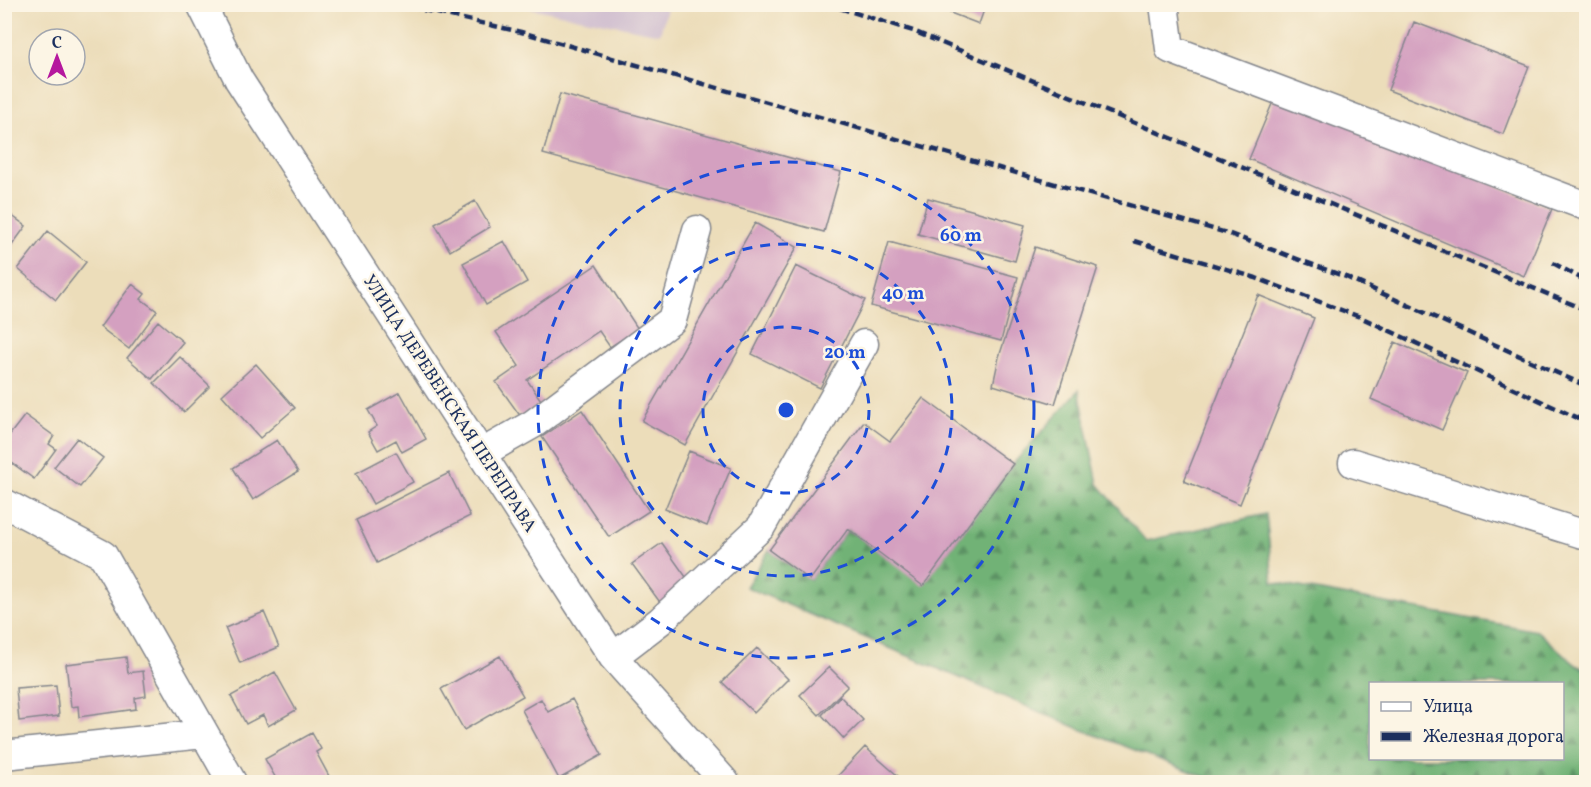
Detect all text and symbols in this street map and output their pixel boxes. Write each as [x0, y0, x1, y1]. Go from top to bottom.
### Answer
north arrow [27, 27, 87, 87]
text: С [52, 33, 62, 55]
text: 60 m [940, 224, 982, 249]
street label: УЛИЦА ДЕРЕВЕНСКАЯ ПЕРЕПРАВА [356, 270, 542, 538]
text: 40 m [882, 282, 924, 307]
text: 20 m [824, 341, 866, 366]
centre of rings [776, 400, 796, 420]
legend [1369, 682, 1564, 760]
text: Улица [1423, 695, 1473, 720]
text: Железная дорога [1423, 725, 1564, 750]

